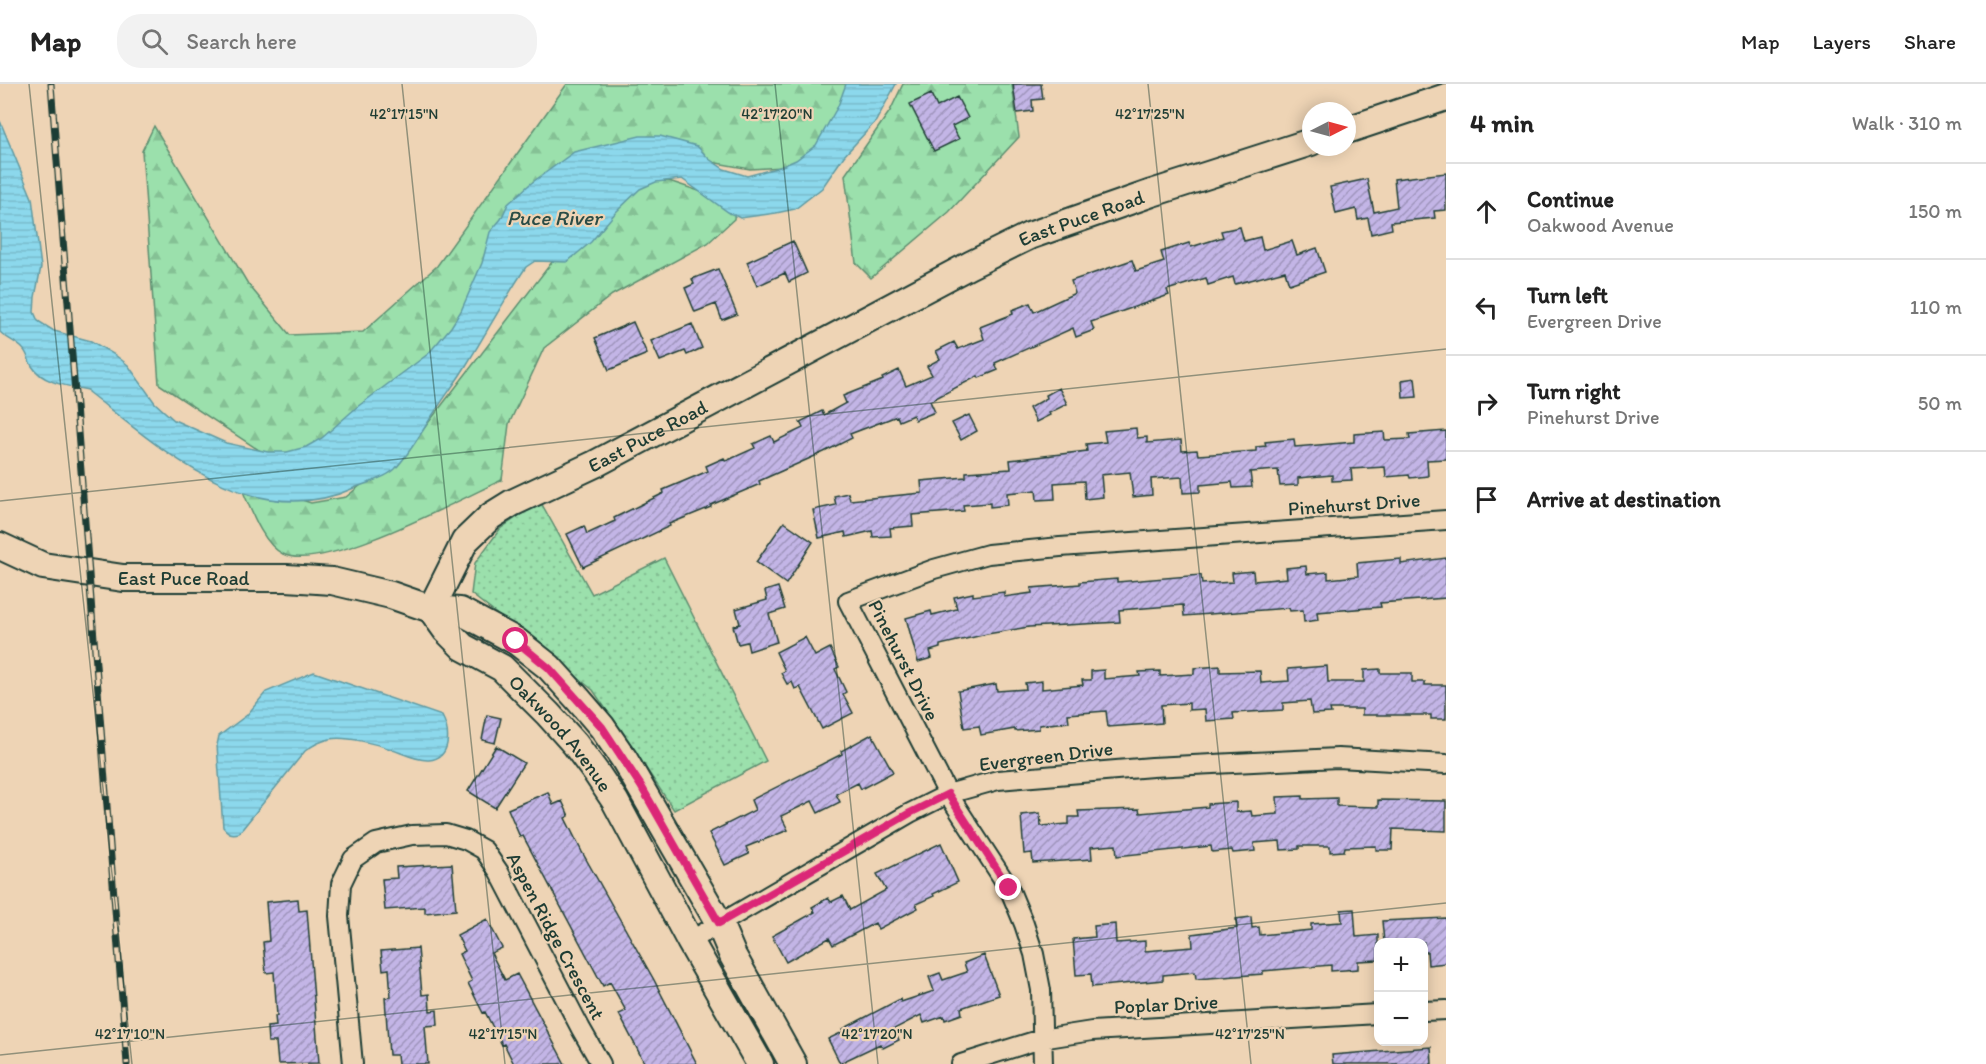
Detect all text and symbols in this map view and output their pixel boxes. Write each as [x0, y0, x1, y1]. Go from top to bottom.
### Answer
search box [117, 14, 537, 68]
text: Map [30, 24, 81, 58]
icon: search [138, 25, 171, 58]
text: Search here [186, 28, 297, 55]
text: Map [1741, 29, 1780, 54]
text: Layers [1813, 29, 1871, 54]
text: Share [1904, 29, 1956, 54]
north arrow [1302, 102, 1356, 156]
text: 42°17'15"N [370, 105, 438, 123]
text: 42°17'20"N [741, 105, 813, 123]
text: 42°17'25"N [1115, 105, 1185, 123]
text: 4 min [1470, 107, 1534, 139]
text: Walk · 310 m [1852, 111, 1962, 135]
street label: East Puce Road [1014, 185, 1147, 251]
text: Continue [1527, 186, 1614, 213]
icon: ahead [1470, 195, 1503, 228]
text: 150 m [1909, 199, 1962, 223]
water label: Puce River [507, 205, 604, 230]
text: Oakwood Avenue [1527, 213, 1674, 237]
text: Turn left [1527, 282, 1608, 309]
icon: left [1470, 291, 1503, 324]
text: 110 m [1910, 295, 1962, 319]
text: Evergreen Drive [1527, 309, 1662, 333]
text: Turn right [1527, 378, 1621, 405]
icon: right [1470, 387, 1503, 420]
text: 50 m [1918, 391, 1962, 415]
street label: East Puce Road [584, 395, 711, 478]
text: Pinehurst Drive [1527, 405, 1660, 429]
icon: arrive [1470, 483, 1503, 516]
text: Arrive at destination [1527, 486, 1721, 513]
street label: Pinehurst Drive [1287, 487, 1421, 521]
street label: East Puce Road [118, 566, 250, 590]
street label: Pinehurst Drive [863, 595, 945, 725]
route start [502, 627, 528, 653]
street label: Oakwood Avenue [504, 670, 617, 796]
street label: Evergreen Drive [978, 736, 1114, 776]
street label: Aspen Ridge Crescent [502, 848, 610, 1024]
route end [995, 874, 1021, 900]
map controls [1374, 938, 1428, 1046]
button: + [1374, 938, 1428, 992]
street label: Poplar Drive [1113, 989, 1219, 1019]
button: − [1374, 992, 1428, 1046]
text: 42°17'10"N [95, 1025, 165, 1043]
text: 42°17'15"N [469, 1025, 537, 1043]
text: 42°17'20"N [841, 1025, 913, 1043]
text: 42°17'25"N [1215, 1025, 1285, 1043]

